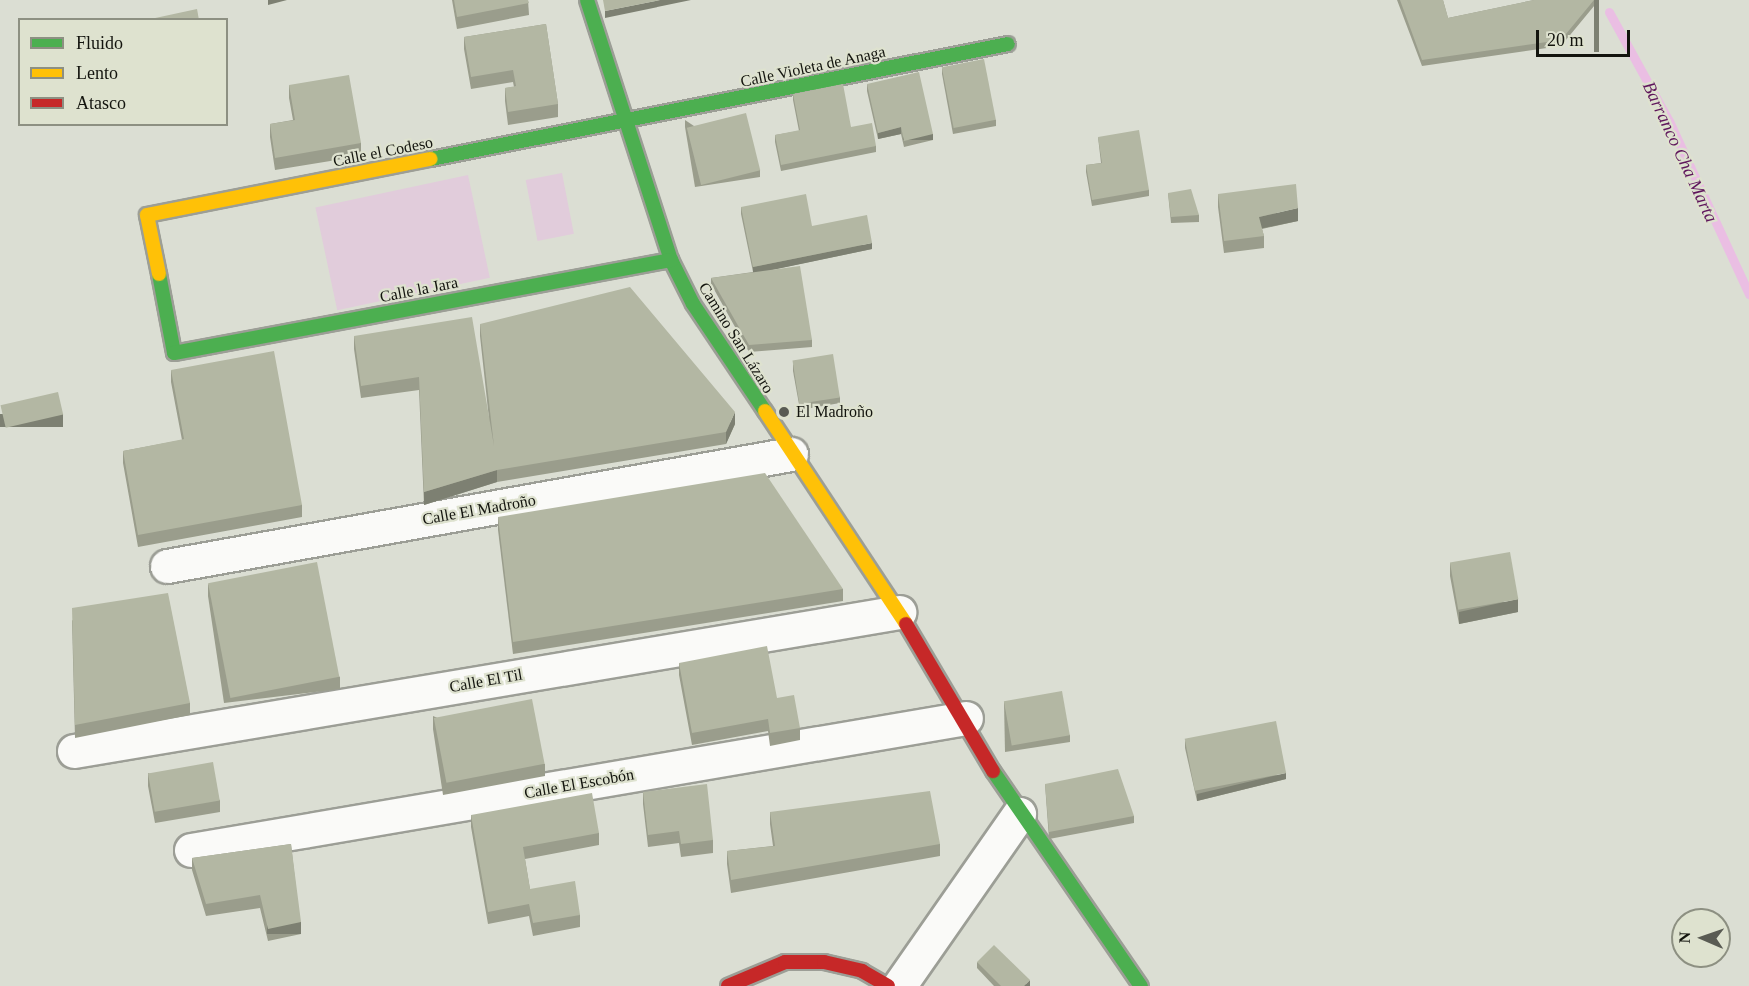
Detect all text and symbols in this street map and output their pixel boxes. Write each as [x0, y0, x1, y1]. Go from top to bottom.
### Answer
legend [18, 18, 228, 126]
scale bar [1539, 18, 1634, 56]
text: 20 m [1547, 30, 1584, 50]
text: Fluido [76, 33, 123, 53]
street label: Calle Violeta de Anaga [738, 42, 888, 92]
text: Lento [76, 63, 118, 83]
water label: Barranco Cha Marta [1638, 78, 1722, 226]
text: Atasco [76, 93, 126, 113]
street label: Calle el Codeso [331, 133, 435, 171]
street label: Calle la Jara [378, 273, 460, 307]
street label: Camino San Lázaro [694, 279, 778, 397]
place label: El Madroño [796, 402, 873, 422]
marker: El Madroño [777, 405, 791, 419]
street label: Calle El Madroño [421, 491, 537, 529]
street label: Calle El Til [448, 665, 524, 697]
street label: Calle El Escobón [523, 765, 635, 803]
north arrow [1671, 908, 1731, 968]
text: N [1676, 931, 1693, 943]

